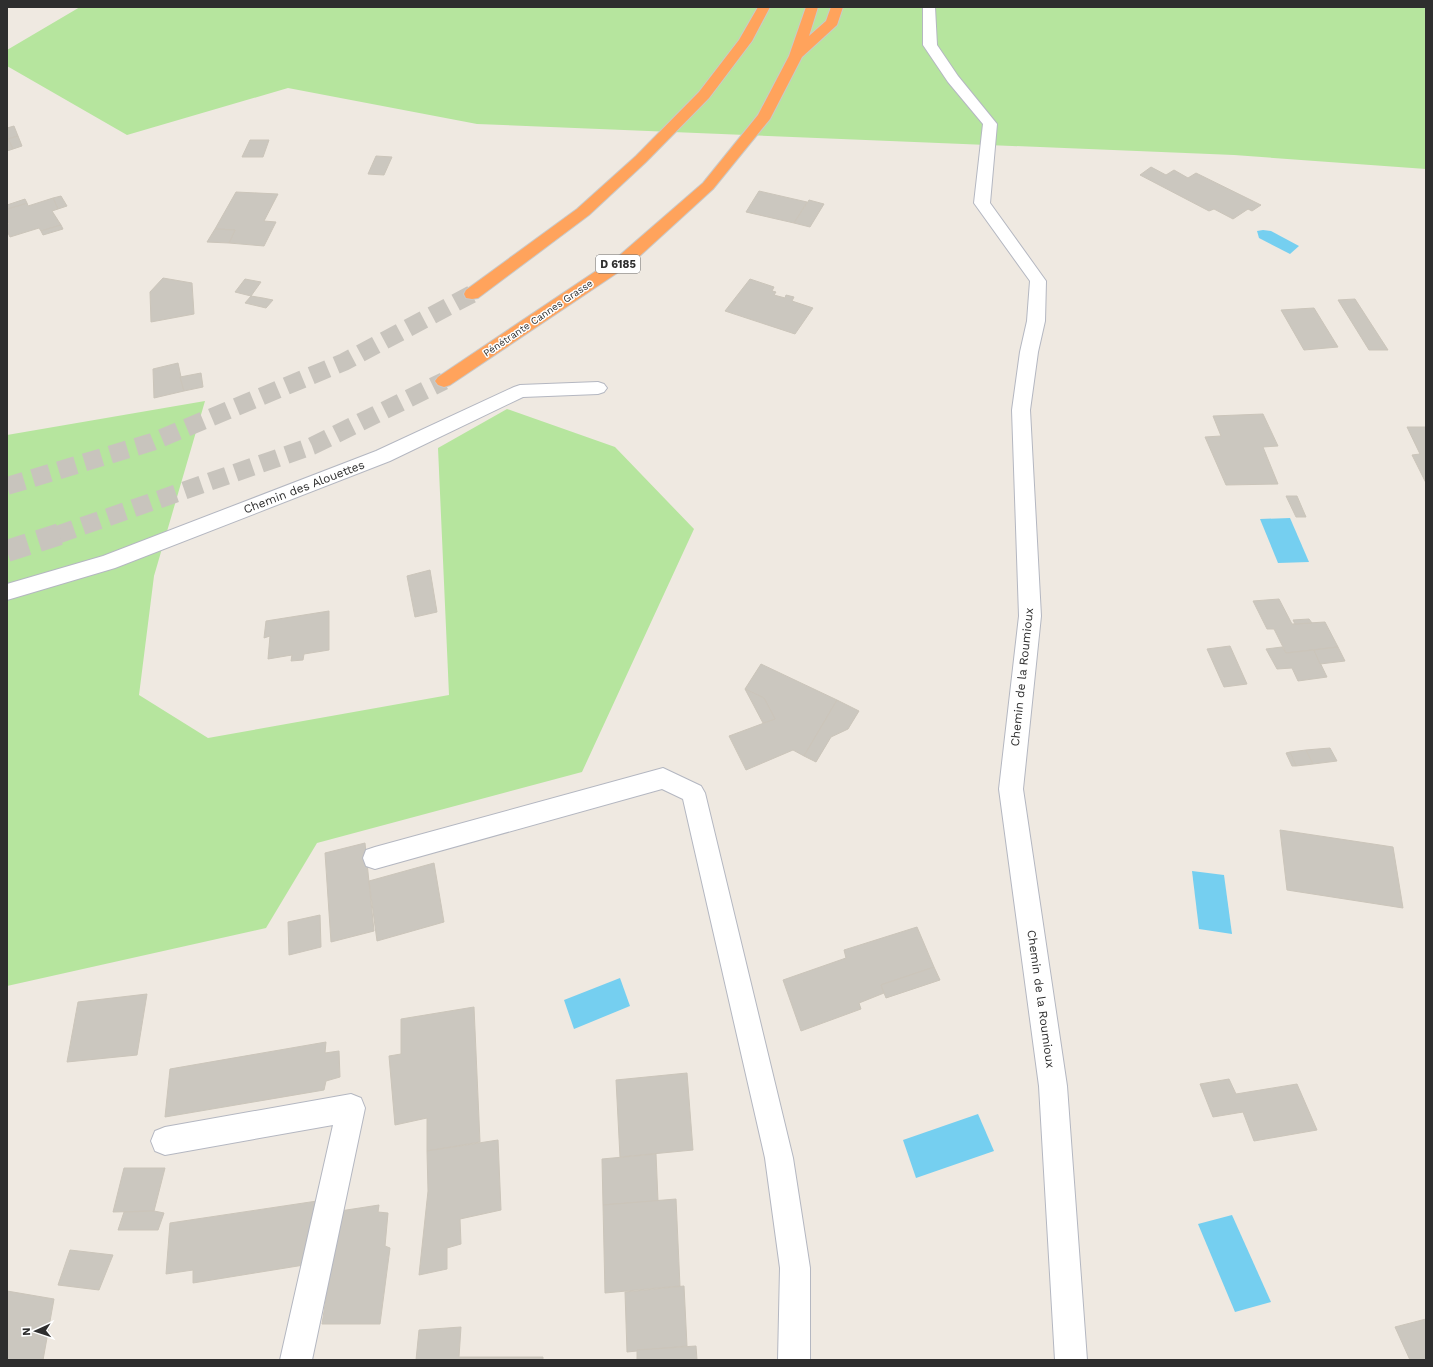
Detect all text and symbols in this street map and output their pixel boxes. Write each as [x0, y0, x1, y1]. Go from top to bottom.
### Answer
road number: D 6185 [596, 255, 640, 273]
street label: Pénétrante Cannes Grasse [481, 277, 595, 359]
street label: Chemin des Alouettes [241, 457, 367, 517]
street label: Chemin de la Roumioux [1008, 607, 1036, 747]
street label: Chemin de la Roumioux [1024, 929, 1058, 1069]
north arrow [16, 1311, 56, 1351]
text: N [20, 1327, 33, 1336]

